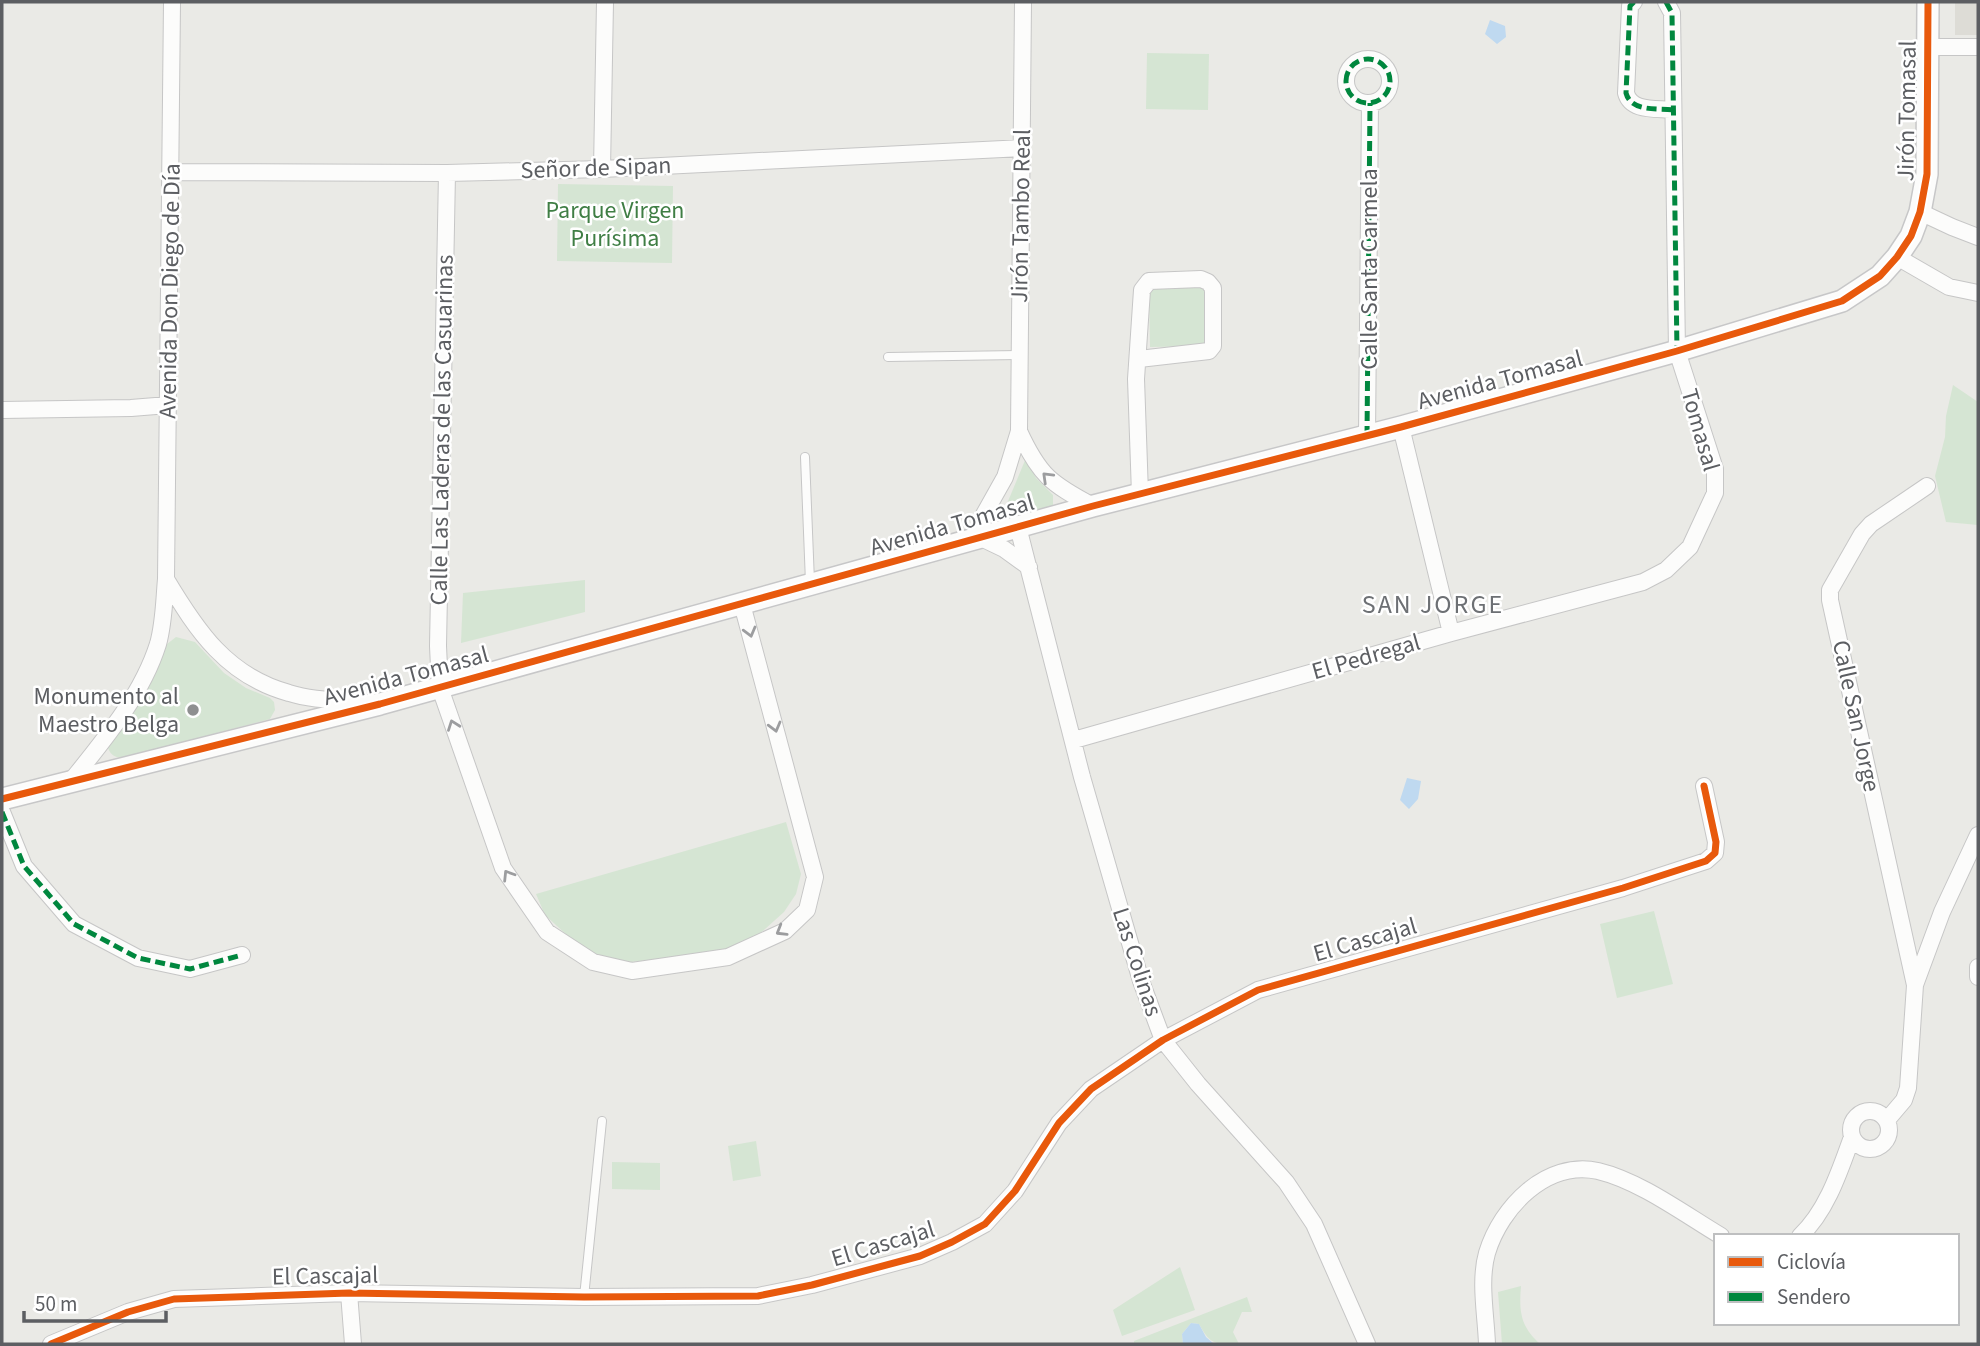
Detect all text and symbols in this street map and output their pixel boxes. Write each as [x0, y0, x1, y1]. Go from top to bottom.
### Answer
street label: Jirón Tomasal [1888, 40, 1926, 182]
street label: Jirón Tambo Real [1002, 129, 1040, 303]
street label: Señor de Sipan [520, 148, 672, 188]
street label: Avenida Don Diego de Día [150, 163, 190, 419]
street label: Calle Santa Carmela [1352, 168, 1387, 370]
park label: Parque Virgen Purísima [546, 193, 684, 256]
street label: Calle Las Laderas de las Casuarinas [421, 254, 463, 606]
street label: Avenida Tomasal [1414, 341, 1586, 419]
street label: Tomasal [1672, 385, 1728, 475]
one-way arrow [1043, 472, 1056, 485]
street label: Avenida Tomasal [866, 485, 1038, 565]
district label: SAN JORGE [1362, 586, 1504, 623]
street label: El Pedregal [1308, 625, 1424, 689]
one-way arrow [742, 626, 756, 638]
street label: Avenida Tomasal [320, 637, 492, 715]
street label: Calle San Jorge [1823, 637, 1889, 795]
place label: Monumento al Maestro Belga [34, 679, 179, 742]
marker: Monumento al Maestro Belga [185, 702, 201, 718]
one-way arrow [447, 720, 461, 732]
one-way arrow [767, 721, 781, 733]
one-way arrow [504, 870, 517, 883]
street label: Las Colinas [1103, 903, 1171, 1021]
street label: El Cascajal [1309, 909, 1421, 971]
one-way arrow [775, 923, 788, 936]
street label: El Cascajal [827, 1212, 939, 1276]
legend [1714, 1234, 1959, 1325]
text: Ciclovía [1777, 1247, 1846, 1277]
street label: El Cascajal [272, 1258, 378, 1294]
scale bar [24, 1280, 166, 1324]
text: Sendero [1777, 1282, 1851, 1312]
text: 50 m [35, 1289, 77, 1319]

